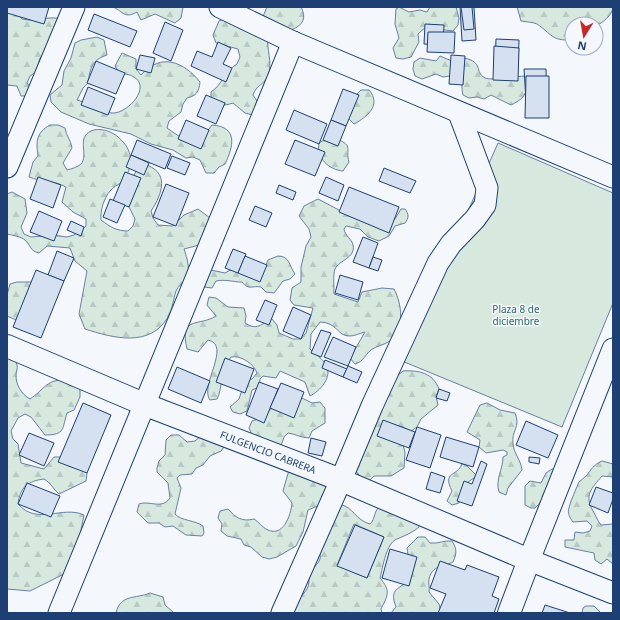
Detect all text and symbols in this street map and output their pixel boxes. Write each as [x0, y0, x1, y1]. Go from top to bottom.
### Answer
north arrow [564, 16, 604, 56]
text: N [576, 38, 588, 55]
park label: Plaza 8 de diciembre [492, 302, 540, 328]
street label: FULGENCIO CABRERA [218, 427, 319, 477]

